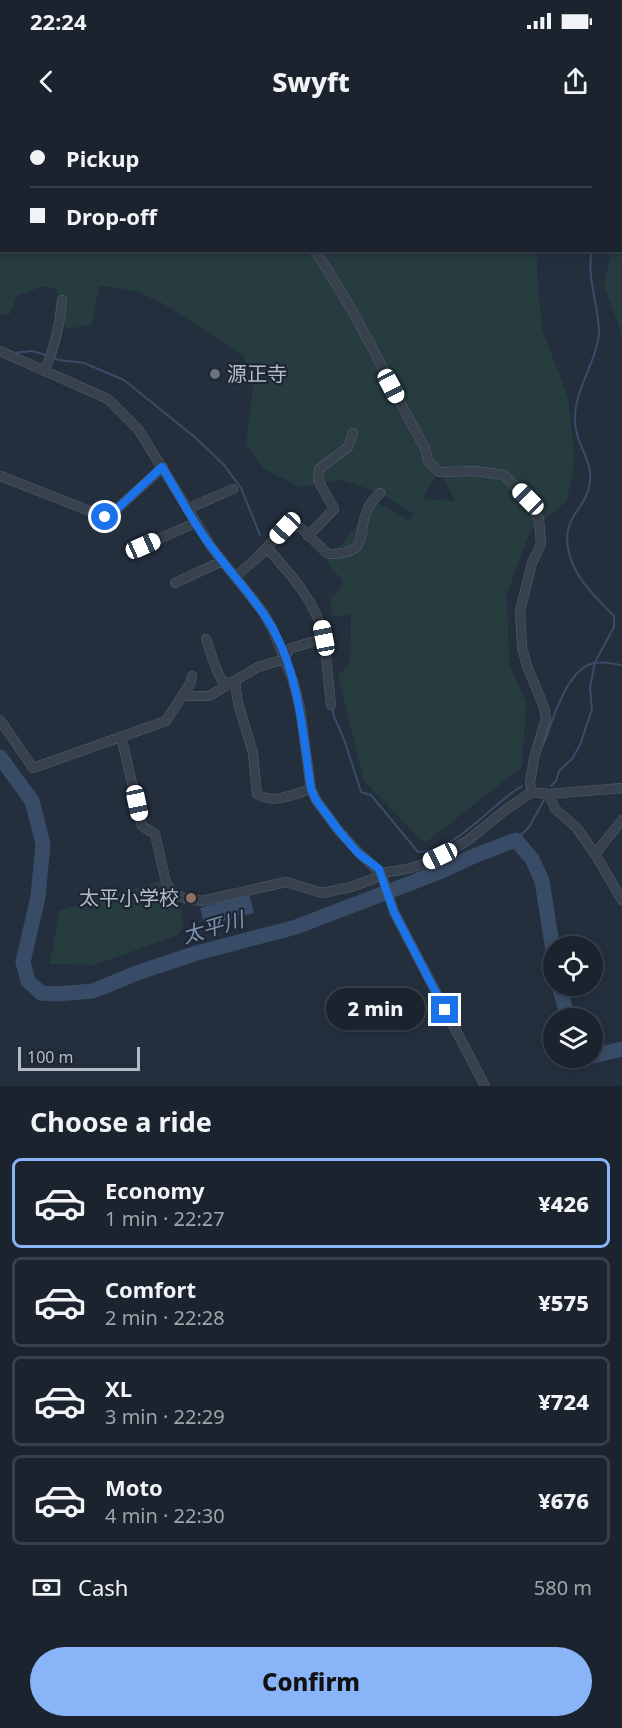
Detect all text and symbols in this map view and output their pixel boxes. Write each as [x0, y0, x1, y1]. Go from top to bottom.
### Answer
text: 22:24 [30, 6, 87, 36]
text: Swyft [272, 63, 350, 100]
icon: back [30, 65, 63, 98]
icon: share [559, 65, 592, 98]
text: Pickup [66, 143, 139, 173]
text: Drop-off [66, 201, 157, 231]
place label: 源正寺 [227, 360, 287, 387]
car [375, 366, 407, 406]
marker: 源正寺 [208, 367, 222, 381]
car [509, 480, 547, 518]
route start [91, 503, 118, 530]
car [266, 509, 304, 547]
car [123, 530, 163, 562]
car [312, 619, 336, 657]
car [124, 784, 150, 822]
car [420, 840, 460, 872]
place label: 太平小学校 [79, 884, 179, 911]
marker: 太平小学校 [184, 891, 198, 905]
water label: 太平川 [179, 904, 249, 949]
map controls [543, 936, 603, 1068]
button: locate [543, 936, 603, 996]
callout: 2 min [325, 989, 424, 1031]
text: 2 min [348, 995, 403, 1022]
route end [431, 996, 458, 1023]
button: layers [543, 1008, 603, 1068]
scale bar [18, 1044, 140, 1072]
text: 100 m [27, 1046, 74, 1068]
text: Choose a ride [30, 1103, 212, 1140]
text: Economy [105, 1175, 204, 1205]
icon: car [33, 1176, 87, 1230]
text: ¥426 [538, 1188, 589, 1218]
text: 1 min · 22:27 [105, 1205, 225, 1232]
text: Comfort [105, 1274, 196, 1304]
icon: car [33, 1275, 87, 1329]
text: ¥575 [538, 1287, 589, 1317]
text: 2 min · 22:28 [105, 1304, 225, 1331]
text: XL [105, 1373, 132, 1403]
icon: car [33, 1374, 87, 1428]
text: ¥724 [538, 1386, 589, 1416]
text: 3 min · 22:29 [105, 1403, 225, 1430]
text: Moto [105, 1472, 163, 1502]
icon: car [33, 1473, 87, 1527]
text: ¥676 [538, 1485, 589, 1515]
text: 4 min · 22:30 [105, 1502, 225, 1529]
icon: cash [30, 1571, 63, 1604]
text: Cash [78, 1572, 128, 1602]
text: 580 m [534, 1574, 592, 1601]
button: Confirm [30, 1647, 592, 1716]

